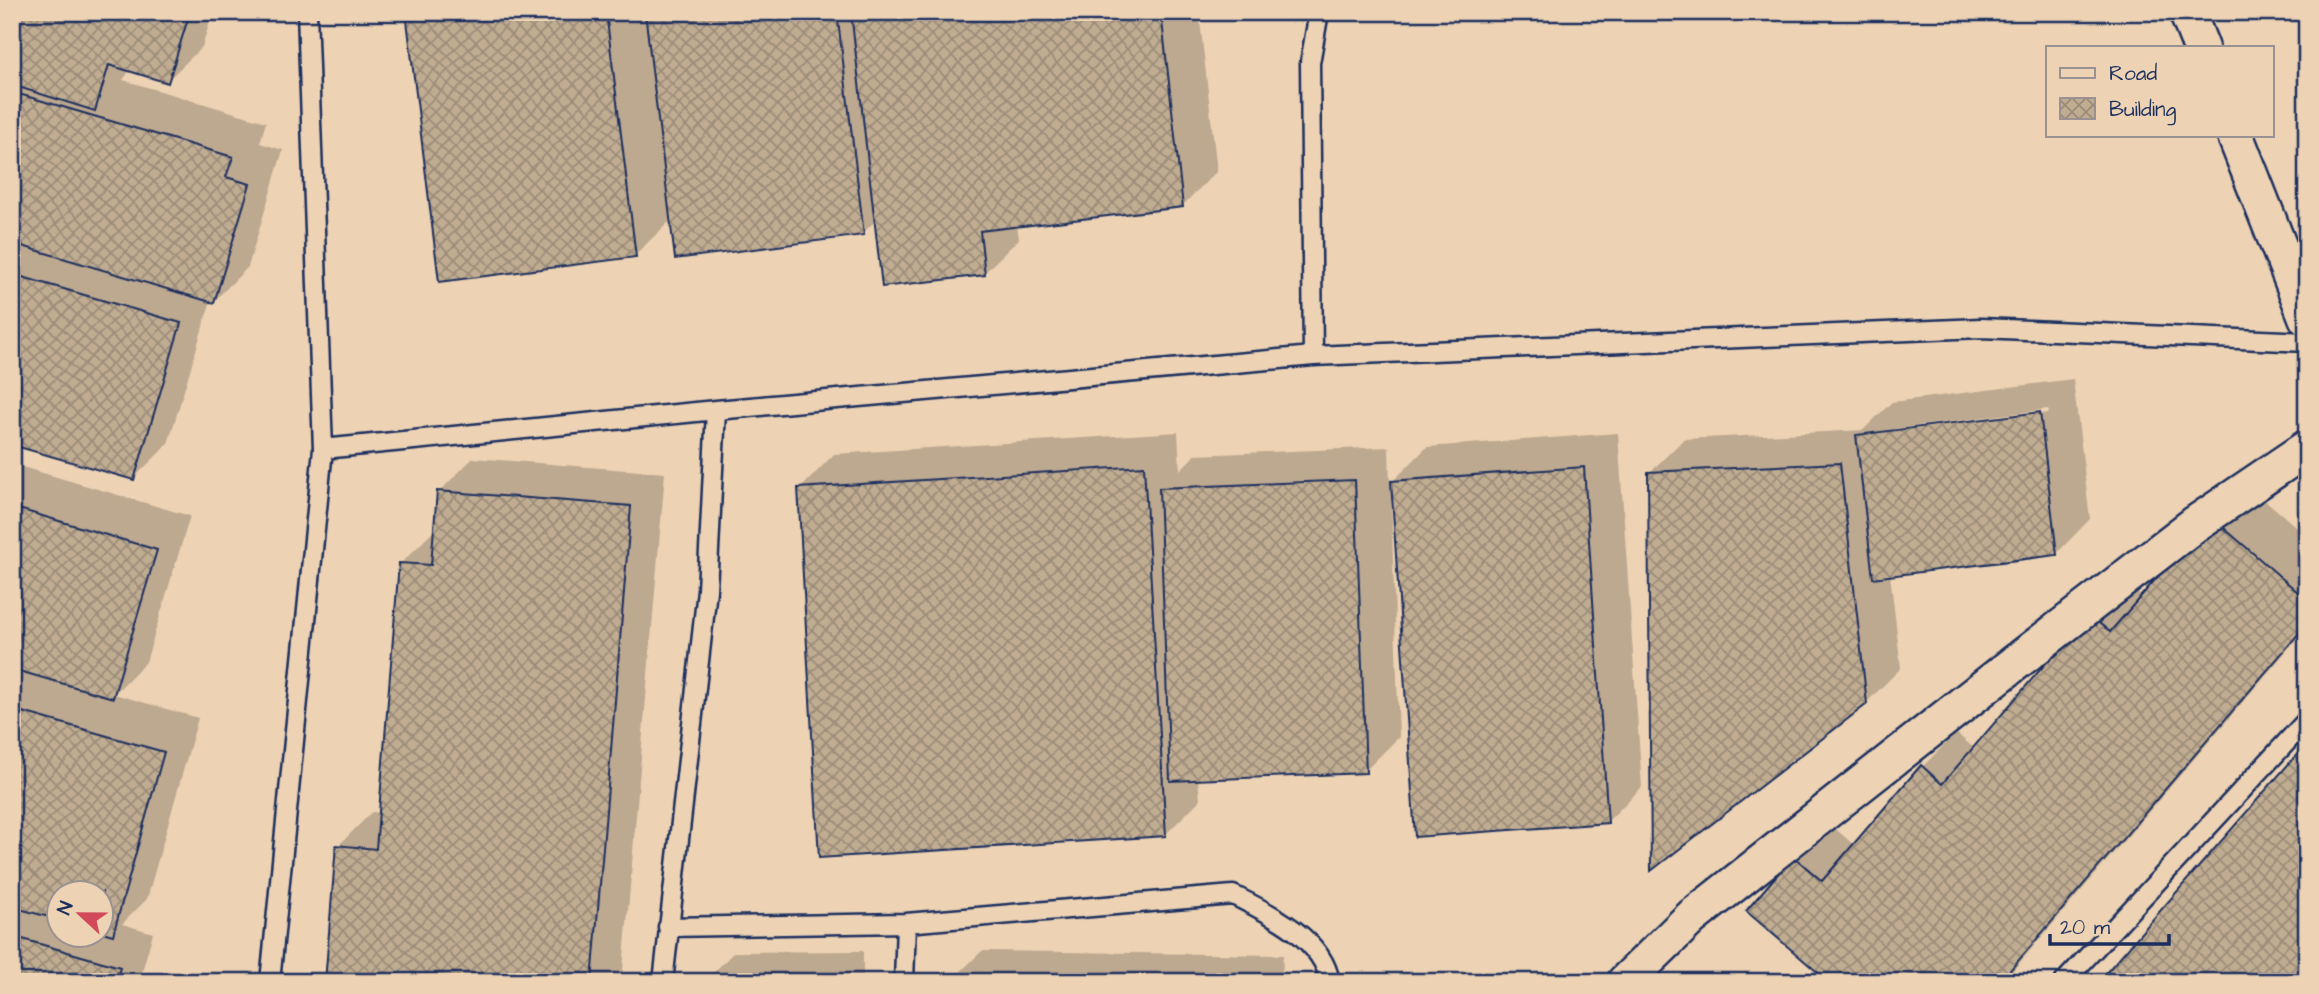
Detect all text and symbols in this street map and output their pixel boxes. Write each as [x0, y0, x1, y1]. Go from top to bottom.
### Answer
legend [2046, 46, 2274, 136]
text: Road [2109, 59, 2157, 88]
text: Building [2109, 95, 2177, 126]
north arrow [46, 878, 116, 948]
text: N [51, 898, 80, 919]
scale bar [2050, 903, 2168, 947]
text: 20 m [2060, 913, 2111, 942]

